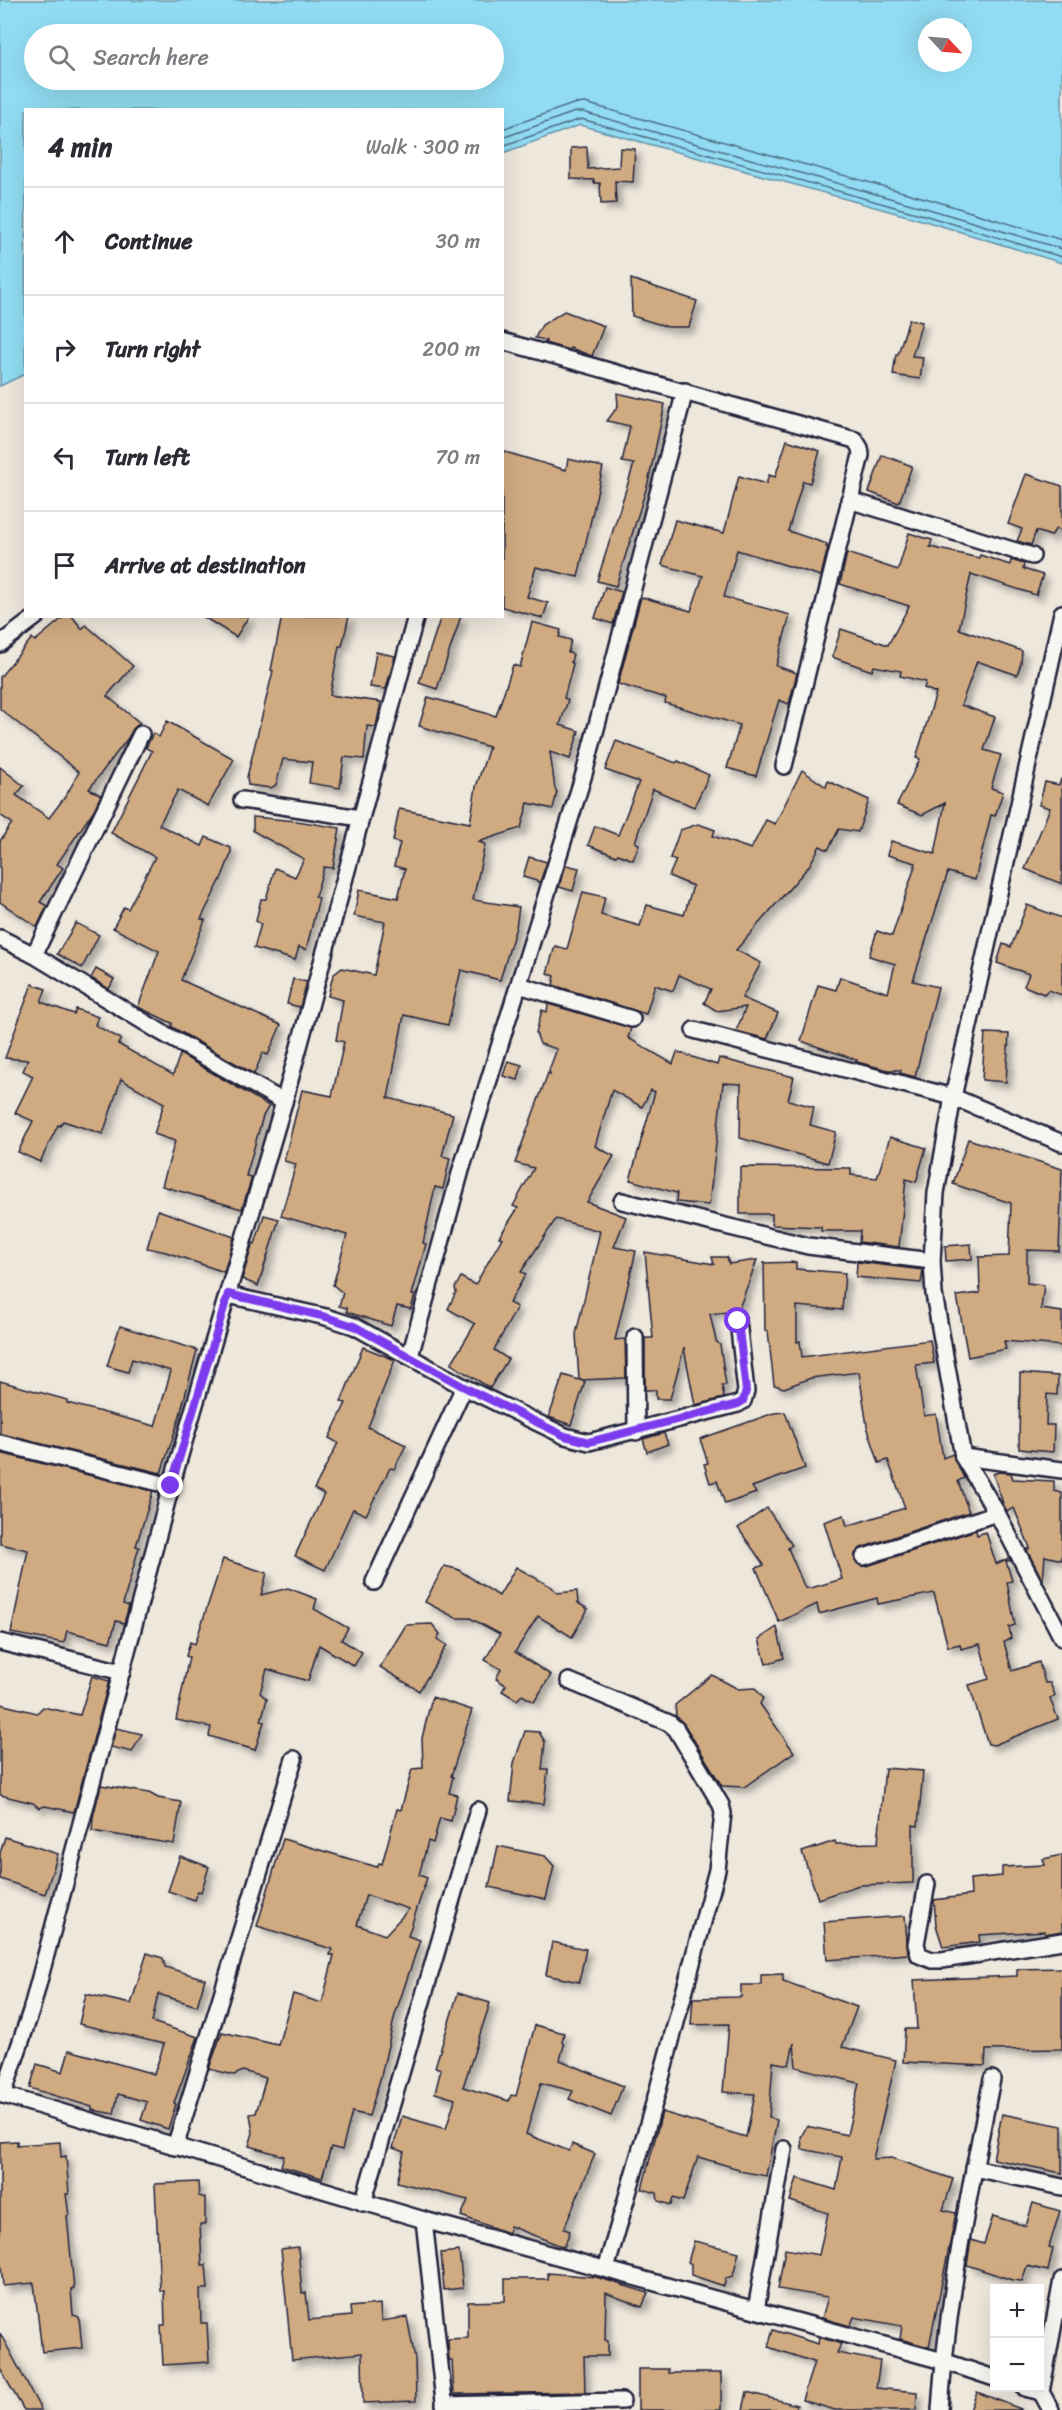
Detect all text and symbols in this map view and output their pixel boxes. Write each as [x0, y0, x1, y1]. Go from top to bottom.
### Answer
north arrow [918, 18, 972, 72]
search box [24, 24, 504, 90]
text: Search here [93, 38, 209, 77]
icon: search [45, 41, 78, 74]
text: 4 min [48, 124, 112, 170]
text: Walk · 300 m [366, 130, 480, 165]
text: Continue [105, 222, 193, 261]
text: 30 m [436, 224, 480, 259]
icon: ahead [48, 225, 81, 258]
text: Turn right [105, 330, 200, 369]
text: 200 m [423, 332, 480, 367]
icon: right [48, 333, 81, 366]
text: Turn left [105, 438, 190, 477]
text: 70 m [435, 440, 480, 475]
icon: left [48, 441, 81, 474]
text: Arrive at destination [105, 546, 306, 585]
icon: arrive [48, 549, 81, 582]
route start [724, 1307, 750, 1333]
route end [157, 1472, 183, 1498]
map controls [990, 2284, 1044, 2392]
button: + [990, 2284, 1044, 2338]
button: − [990, 2338, 1044, 2392]

